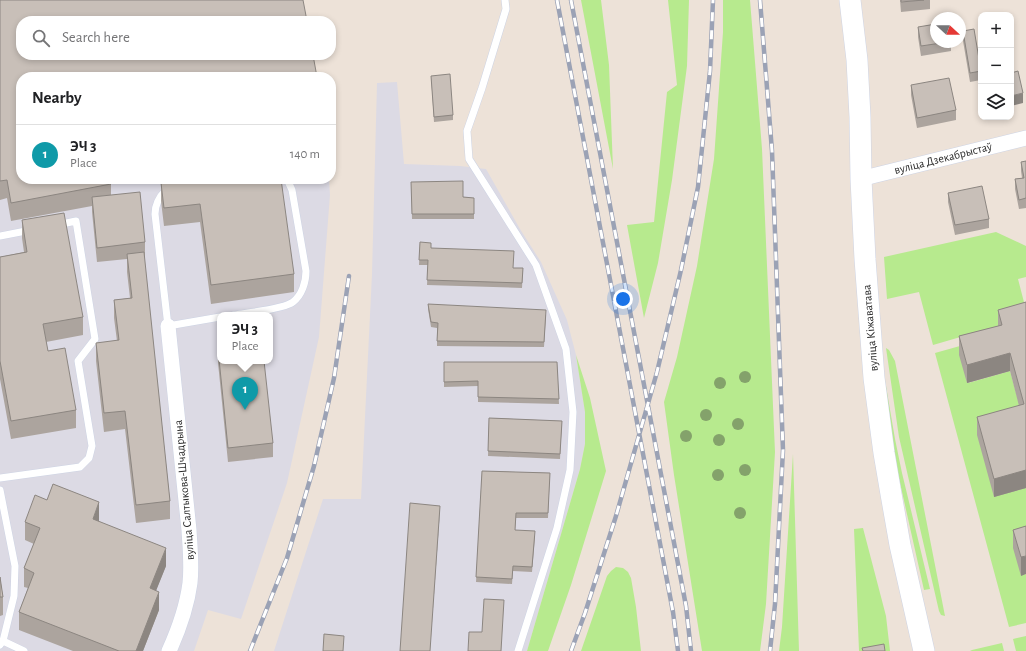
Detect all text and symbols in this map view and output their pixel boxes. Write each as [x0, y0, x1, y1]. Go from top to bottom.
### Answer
north arrow [930, 12, 966, 48]
map controls [978, 12, 1014, 120]
button: + [978, 12, 1014, 48]
search box [16, 16, 336, 60]
icon: search [30, 27, 52, 49]
text: Search here [62, 30, 130, 45]
button: − [978, 48, 1014, 84]
button: layers [978, 84, 1014, 120]
text: Nearby [32, 89, 82, 106]
text: ЭЧ 3 [70, 139, 97, 154]
street label: вуліца Дзекабрыстаў [893, 140, 993, 177]
text: 1 [43, 148, 47, 161]
text: 140 m [290, 148, 320, 161]
text: Place [70, 157, 97, 170]
street label: вуліца Кіжаватава [860, 284, 881, 372]
your location [613, 289, 633, 309]
popup [217, 312, 273, 364]
text: ЭЧ 3 [232, 322, 258, 337]
text: Place [232, 340, 258, 353]
pin: 1 [232, 377, 258, 410]
street label: вуліца Салтыкова-Шчадрына [172, 419, 197, 561]

